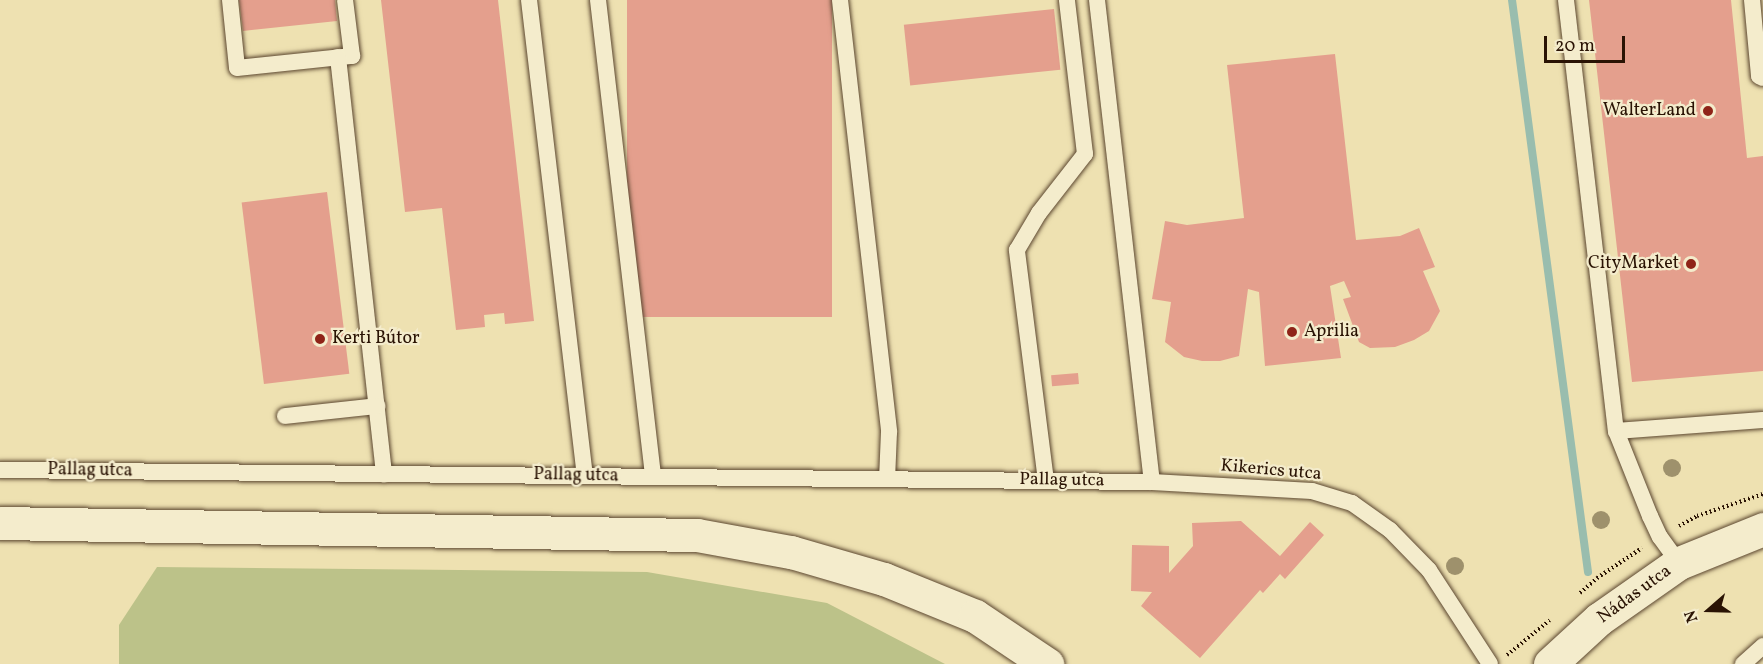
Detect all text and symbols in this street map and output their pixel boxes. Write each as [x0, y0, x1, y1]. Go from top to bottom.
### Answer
scale bar [1547, 24, 1628, 62]
text: 20 m [1555, 34, 1595, 59]
place label: WalterLand [1603, 100, 1696, 122]
marker: WalterLand [1701, 104, 1715, 118]
place label: CityMarket [1588, 253, 1679, 275]
marker: CityMarket [1684, 257, 1698, 271]
place label: Aprilia [1304, 321, 1359, 343]
marker: Aprilia [1285, 325, 1299, 339]
place label: Kerti Bútor [332, 328, 420, 350]
marker: Kerti Bútor [313, 332, 327, 346]
street label: Kikerics utca [1220, 456, 1322, 486]
street label: Pallag utca [47, 459, 133, 483]
street label: Pallag utca [533, 464, 619, 488]
street label: Pallag utca [1019, 469, 1105, 493]
street label: Nádas utca [1594, 561, 1676, 629]
north arrow [1679, 580, 1739, 640]
text: N [1680, 607, 1704, 625]

